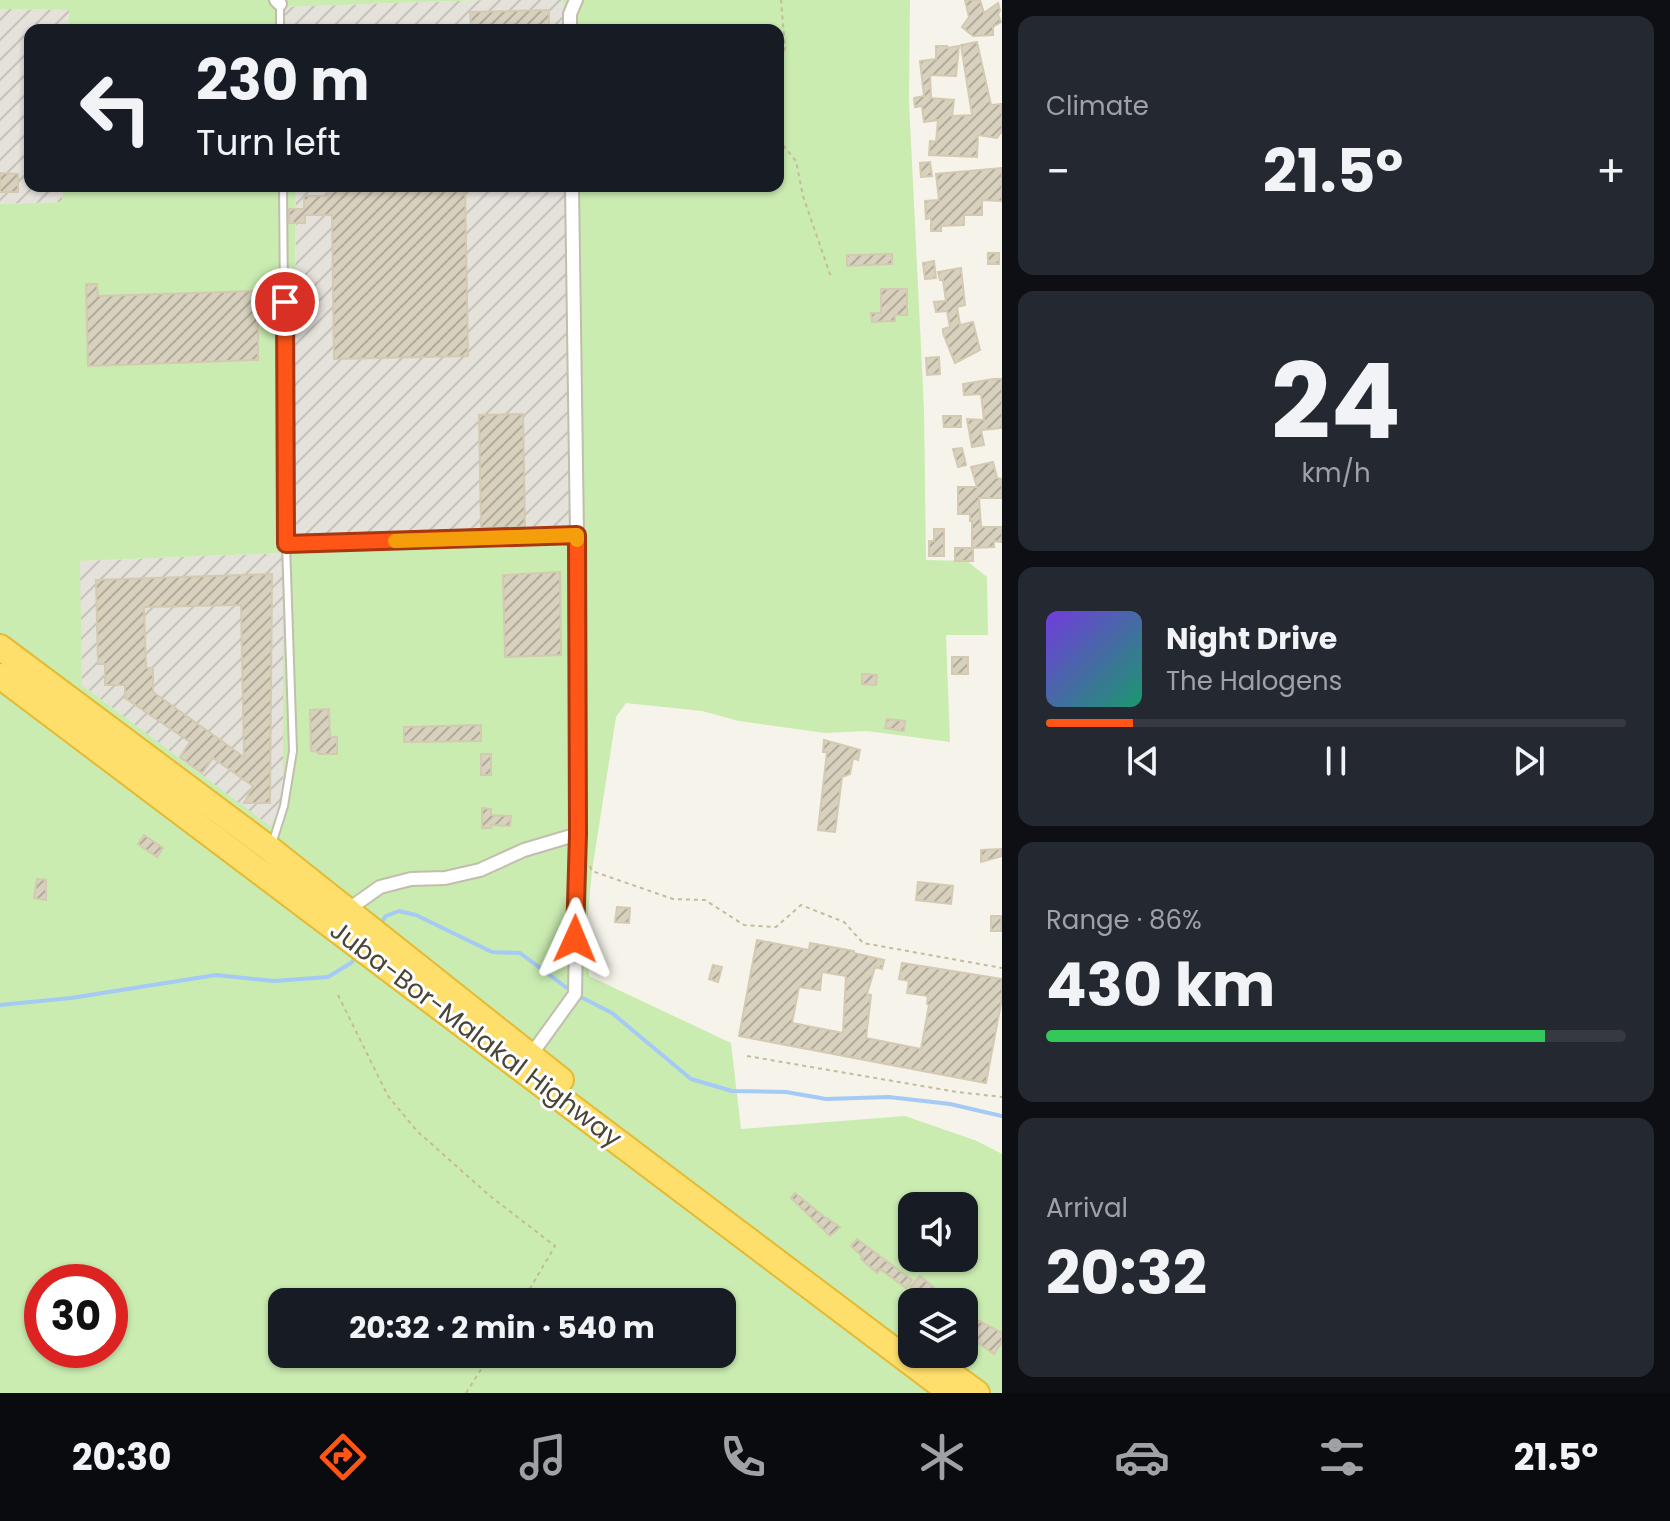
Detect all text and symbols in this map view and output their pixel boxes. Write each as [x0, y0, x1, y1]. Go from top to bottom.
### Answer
text: 230 m [196, 41, 370, 120]
icon: left [64, 56, 168, 160]
text: Climate [1046, 88, 1149, 124]
text: Turn left [196, 117, 341, 168]
text: 21.5° [1263, 129, 1403, 213]
text: − [1046, 141, 1070, 202]
text: + [1596, 141, 1626, 202]
pin [251, 268, 319, 336]
icon: arrive [263, 280, 307, 324]
text: 24 [1271, 329, 1401, 474]
text: km/h [1301, 455, 1371, 491]
text: Night Drive [1166, 617, 1337, 660]
text: The Halogens [1166, 663, 1342, 699]
icon: previous [1121, 739, 1165, 783]
icon: pause [1314, 739, 1358, 783]
icon: next [1507, 739, 1551, 783]
position arrow [533, 897, 617, 981]
text: Range · 86% [1046, 902, 1202, 938]
street label: Juba-Bor-Malakal Highway [323, 912, 630, 1156]
text: 430 km [1046, 943, 1275, 1027]
text: Arrival [1046, 1190, 1128, 1226]
map controls [898, 1192, 978, 1368]
button: sound [898, 1192, 978, 1272]
text: 20:32 [1046, 1231, 1207, 1315]
speed limit sign: 30 [24, 1264, 128, 1368]
button: layers [898, 1288, 978, 1368]
text: 20:32 · 2 min · 540 m [349, 1306, 655, 1349]
icon: directions [315, 1429, 371, 1485]
icon: music [515, 1429, 571, 1485]
icon: phone [715, 1429, 771, 1485]
icon: climate [914, 1429, 970, 1485]
icon: car [1114, 1429, 1170, 1485]
icon: filters [1314, 1429, 1370, 1485]
text: 20:30 [72, 1432, 171, 1483]
text: 21.5° [1514, 1432, 1598, 1483]

